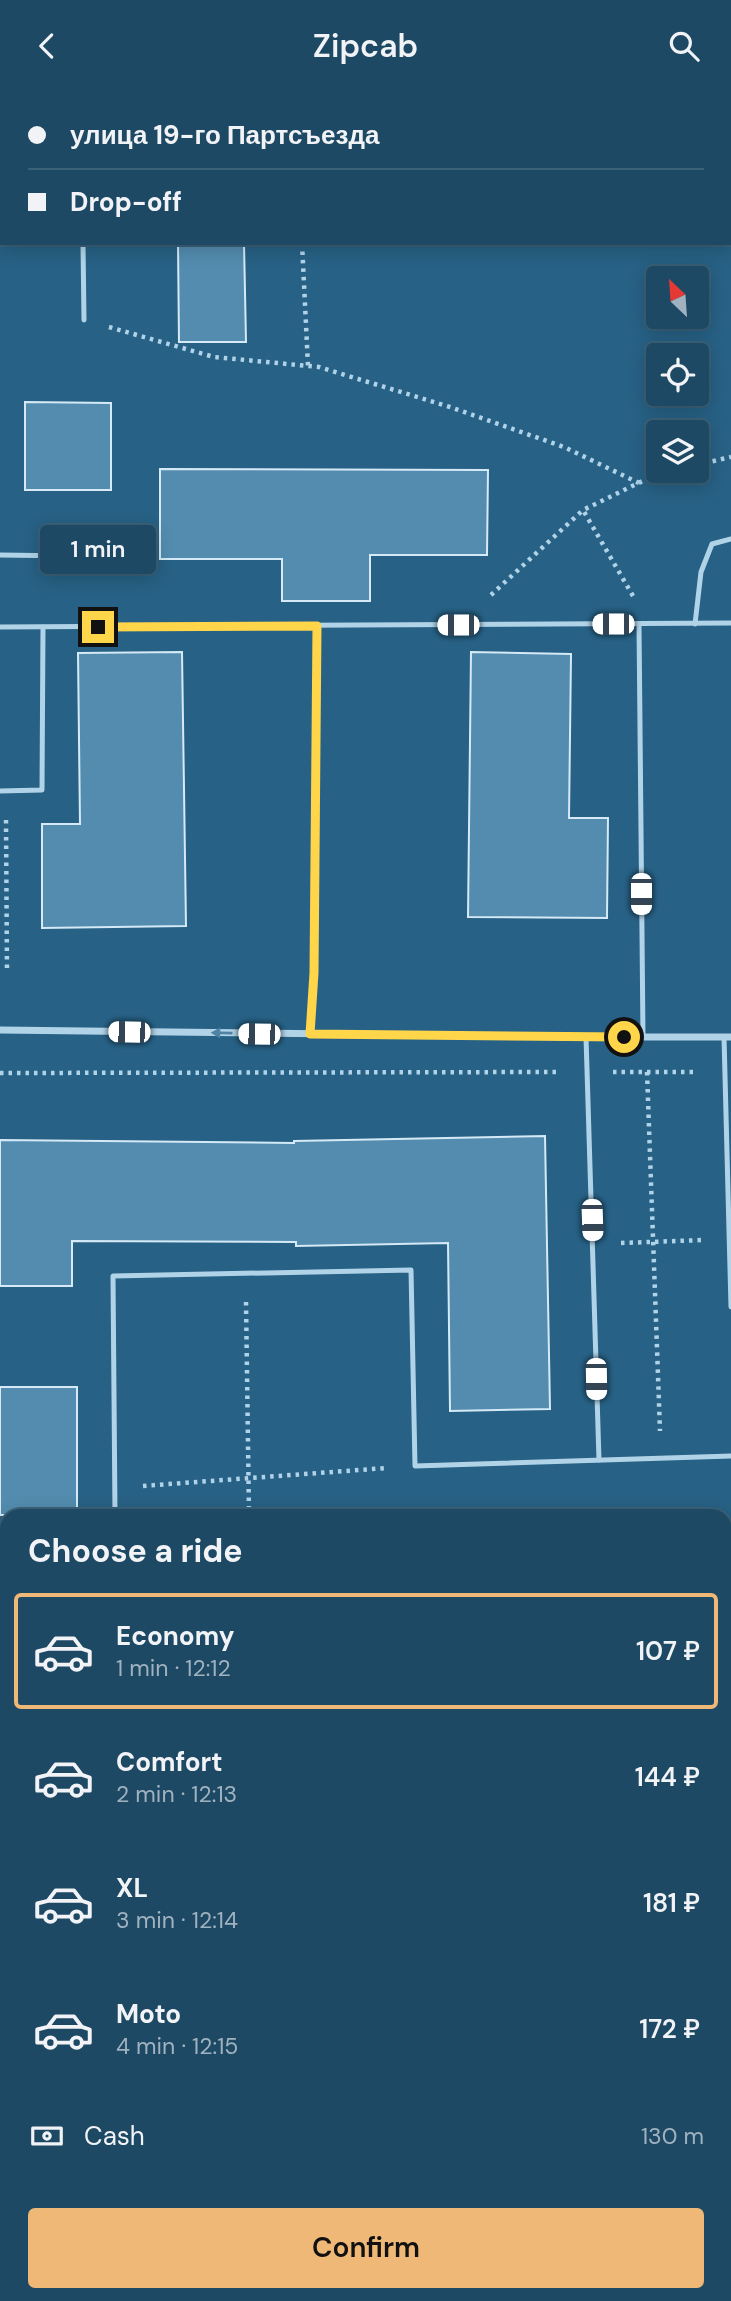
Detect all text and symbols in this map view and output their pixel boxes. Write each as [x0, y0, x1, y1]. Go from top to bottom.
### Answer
text: Zipcab [313, 25, 418, 67]
icon: back [28, 27, 66, 65]
icon: search [665, 27, 703, 65]
text: улица 19-го Партсъезда [70, 118, 379, 152]
text: Drop-off [70, 185, 182, 219]
north arrow [646, 266, 709, 329]
map controls [646, 266, 709, 483]
button: locate [646, 343, 709, 406]
button: layers [646, 420, 709, 483]
callout: 1 min [40, 525, 156, 575]
text: 1 min [71, 534, 125, 564]
route end [82, 611, 114, 643]
car [593, 614, 635, 635]
car [438, 615, 480, 636]
car [631, 873, 652, 915]
car [108, 1021, 151, 1043]
route start [608, 1021, 640, 1053]
car [238, 1023, 281, 1045]
one-way arrow [211, 1027, 233, 1039]
car [581, 1199, 604, 1241]
car [586, 1358, 607, 1400]
text: Choose a ride [28, 1530, 243, 1572]
text: Economy [116, 1619, 234, 1653]
icon: car [32, 1620, 95, 1683]
text: 107 ₽ [636, 1634, 700, 1668]
text: 1 min · 12:12 [116, 1653, 231, 1683]
text: Comfort [116, 1745, 222, 1779]
icon: car [32, 1746, 95, 1809]
text: 144 ₽ [635, 1760, 700, 1794]
text: 2 min · 12:13 [116, 1779, 237, 1809]
text: XL [116, 1871, 148, 1905]
icon: car [32, 1872, 95, 1935]
text: 181 ₽ [643, 1886, 700, 1920]
text: 3 min · 12:14 [116, 1905, 238, 1935]
text: Moto [116, 1997, 181, 2031]
icon: car [32, 1998, 95, 2061]
text: 172 ₽ [639, 2012, 700, 2046]
text: 4 min · 12:15 [116, 2031, 238, 2061]
icon: cash [28, 2117, 66, 2155]
text: Cash [84, 2119, 145, 2153]
text: 130 m [641, 2121, 704, 2151]
button: Confirm [28, 2208, 704, 2288]

